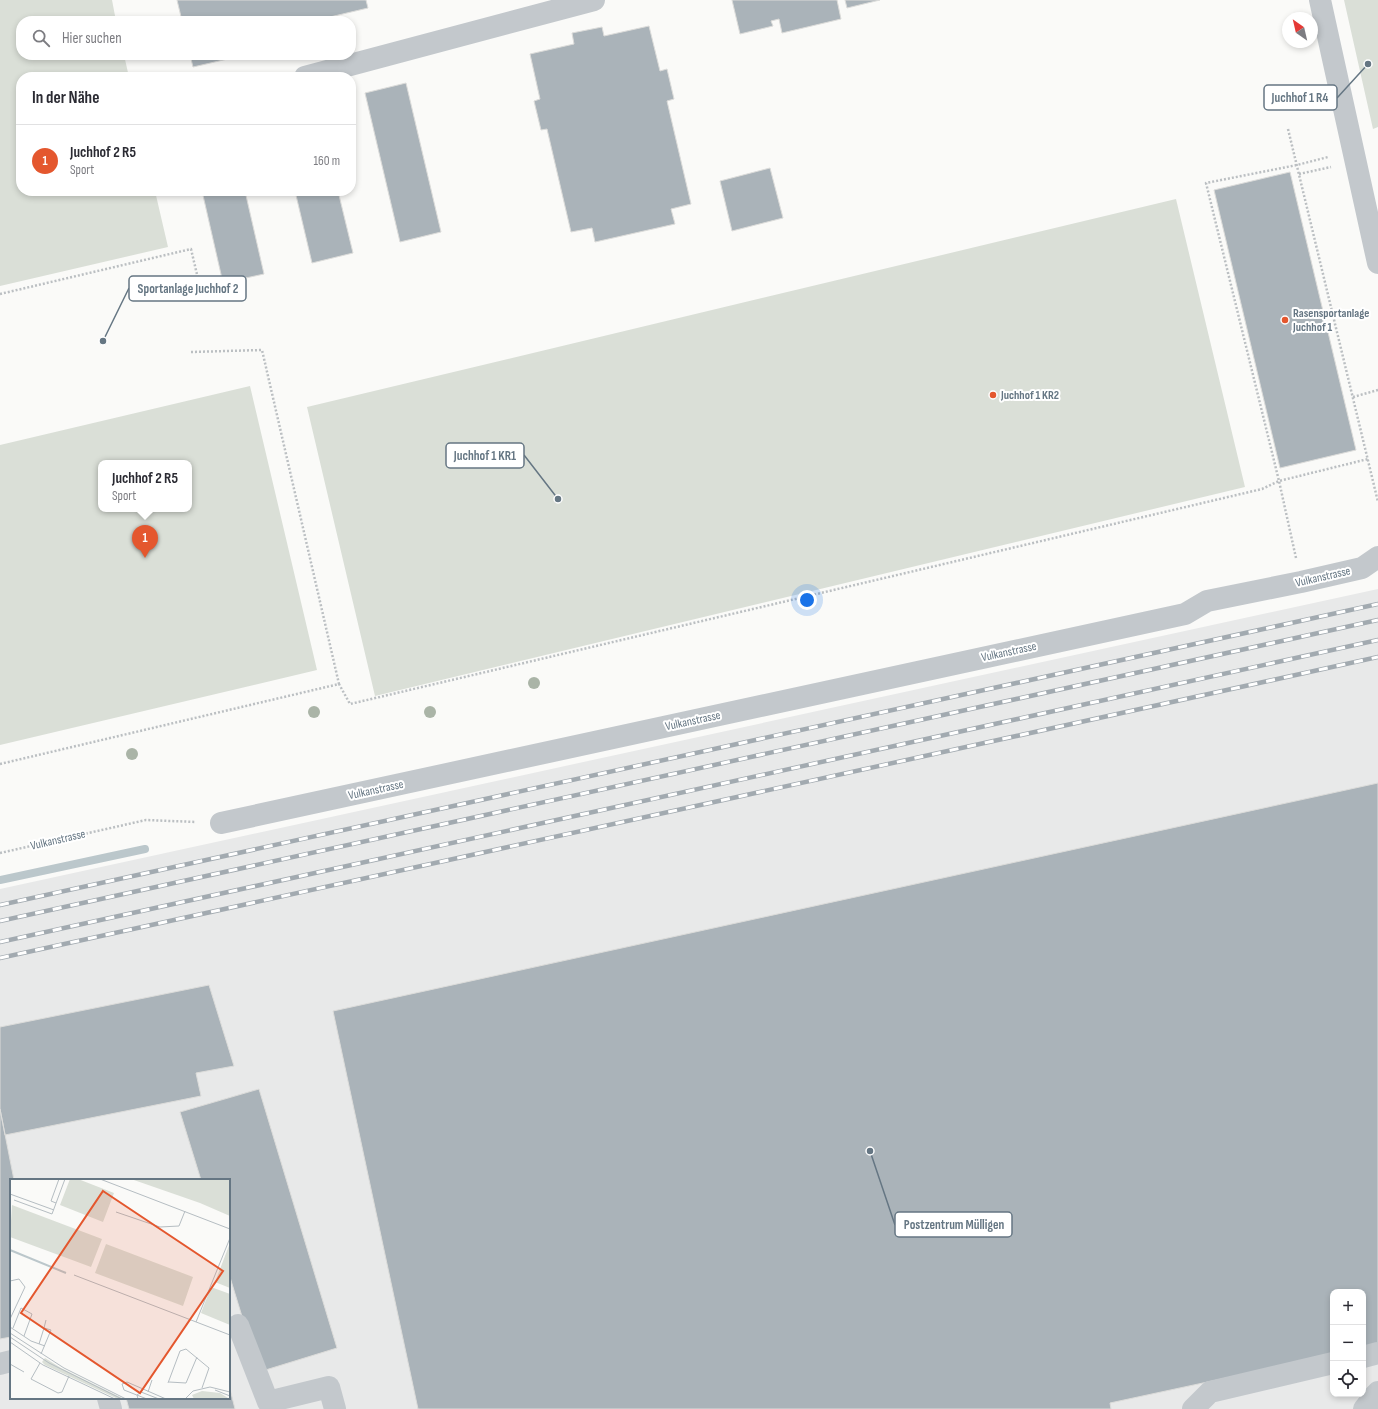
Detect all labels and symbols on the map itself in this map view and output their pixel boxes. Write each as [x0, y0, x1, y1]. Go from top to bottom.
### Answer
north arrow [1282, 12, 1318, 48]
callout: Juchhof 1 R4 [1264, 85, 1337, 110]
text: Juchhof 1 R4 [1271, 90, 1328, 106]
callout: Sportanlage Juchhof 2 [129, 276, 246, 301]
text: Sportanlage Juchhof 2 [138, 281, 239, 297]
place label: Rasensportanlage Juchhof 1 [1292, 306, 1369, 335]
marker: Rasensportanlage Juchhof 1 [1280, 315, 1290, 325]
place label: Juchhof 1 KR2 [1000, 388, 1059, 403]
marker: Juchhof 1 KR2 [988, 390, 998, 400]
callout: Juchhof 1 KR1 [446, 443, 524, 468]
text: Juchhof 1 KR1 [453, 448, 516, 464]
pin: 1 [132, 525, 158, 558]
street label: Vulkanstrasse [1294, 563, 1352, 591]
your location [797, 590, 817, 610]
street label: Vulkanstrasse [980, 639, 1038, 665]
street label: Vulkanstrasse [664, 708, 722, 734]
street label: Vulkanstrasse [347, 777, 405, 803]
street label: Vulkanstrasse [29, 826, 87, 854]
inset map [10, 1179, 230, 1399]
callout: Postzentrum Mülligen [895, 1212, 1012, 1237]
text: Postzentrum Mülligen [904, 1217, 1004, 1233]

